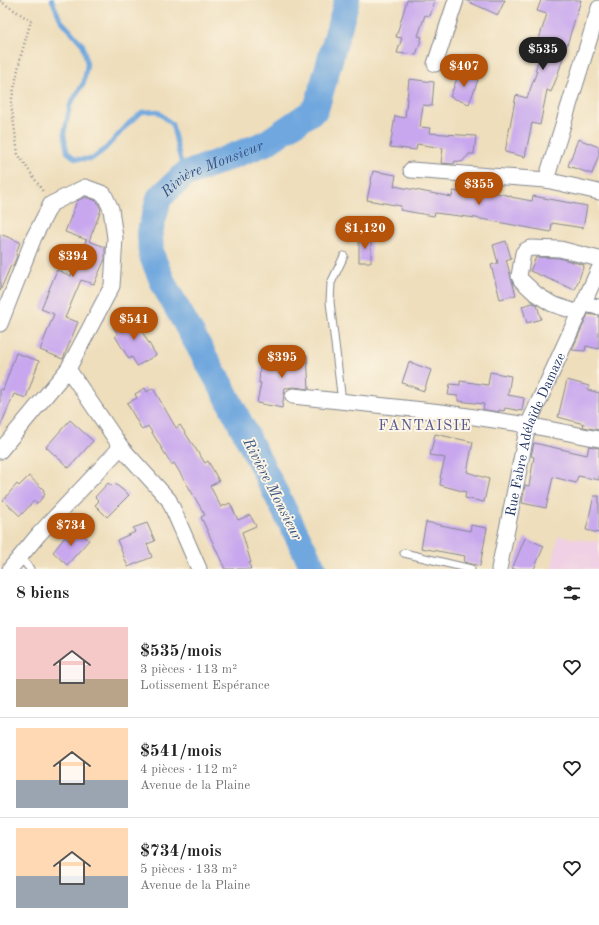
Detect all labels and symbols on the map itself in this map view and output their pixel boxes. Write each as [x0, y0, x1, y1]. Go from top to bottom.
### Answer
pin: $535 [519, 37, 567, 71]
pin: $407 [440, 54, 488, 88]
water label: Rivière Monsieur [158, 139, 266, 201]
pin: $355 [455, 172, 503, 206]
pin: $1,120 [332, 216, 398, 250]
pin: $394 [49, 244, 97, 278]
pin: $541 [110, 307, 158, 341]
pin: $395 [258, 345, 306, 379]
street label: Rue Fabre Adélaïde Damaze [504, 351, 568, 518]
district label: FANTAISIE [378, 419, 472, 434]
water label: Rivière Monsieur [239, 435, 304, 544]
pin: $734 [47, 513, 95, 547]

